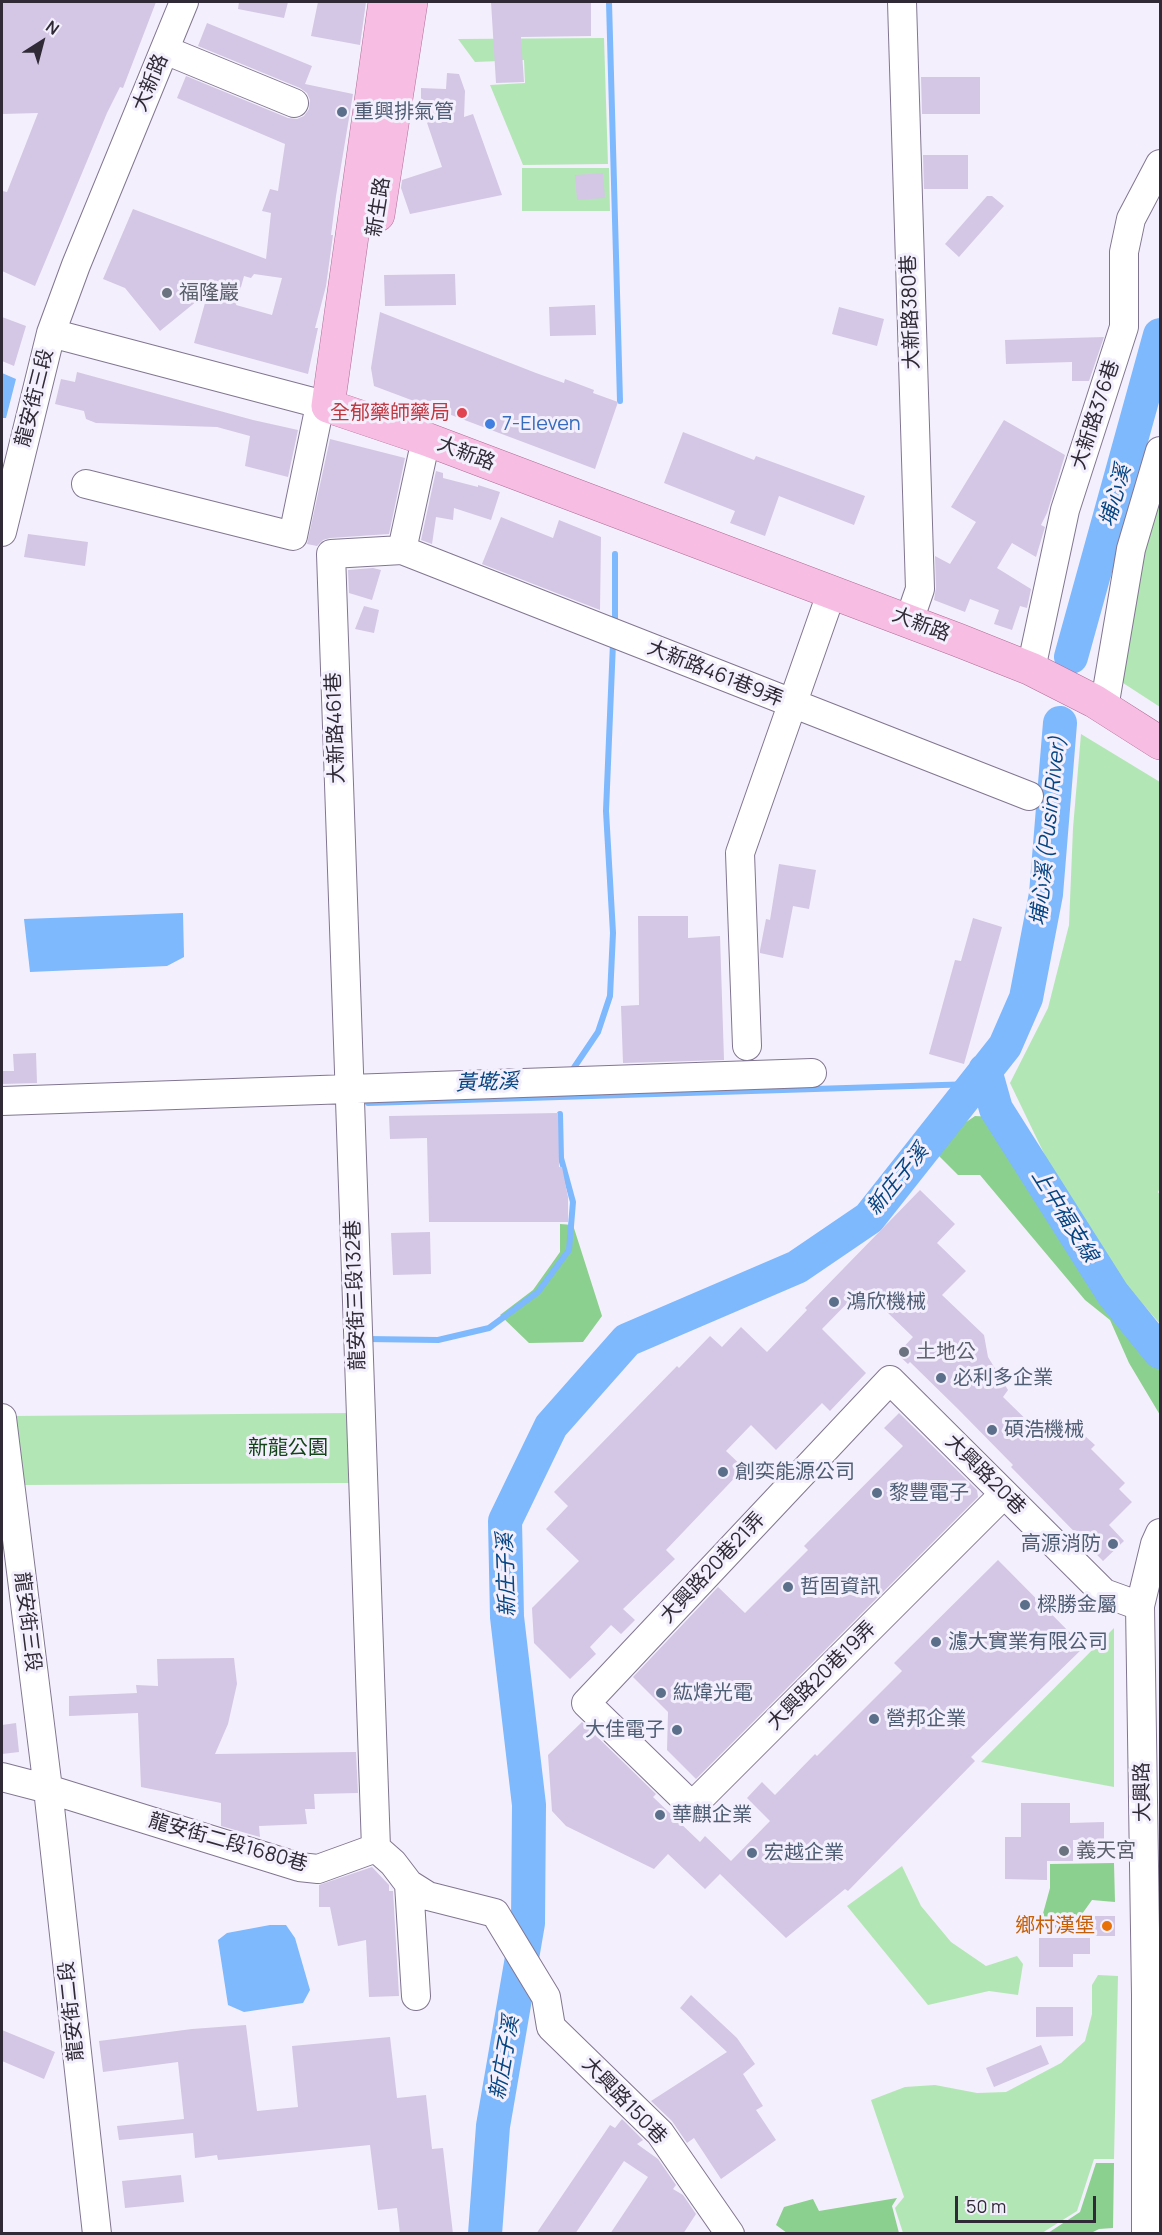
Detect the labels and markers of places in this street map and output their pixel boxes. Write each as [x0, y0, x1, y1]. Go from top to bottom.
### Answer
place label: 重興排氣管 [354, 100, 454, 124]
marker: 重興排氣管 [335, 105, 349, 119]
place label: 福隆巖 [179, 281, 239, 305]
marker: 福隆巖 [160, 286, 174, 300]
place label: 全郁藥師藥局 [330, 401, 450, 425]
marker: 全郁藥師藥局 [455, 406, 469, 420]
place label: 7-Eleven [502, 412, 581, 436]
marker: 7-Eleven [483, 417, 497, 431]
place label: 鴻欣機械 [846, 1290, 926, 1314]
marker: 鴻欣機械 [827, 1295, 841, 1309]
place label: 土地公 [916, 1340, 976, 1364]
marker: 土地公 [897, 1345, 911, 1359]
place label: 必利多企業 [953, 1366, 1053, 1390]
marker: 必利多企業 [934, 1371, 948, 1385]
place label: 碩浩機械 [1004, 1418, 1084, 1442]
marker: 碩浩機械 [985, 1423, 999, 1437]
place label: 創奕能源公司 [735, 1460, 855, 1484]
marker: 創奕能源公司 [716, 1465, 730, 1479]
place label: 黎豐電子 [889, 1481, 969, 1505]
marker: 黎豐電子 [870, 1486, 884, 1500]
place label: 高源消防 [1021, 1532, 1101, 1556]
marker: 高源消防 [1106, 1537, 1120, 1551]
place label: 哲固資訊 [800, 1575, 880, 1599]
marker: 哲固資訊 [781, 1580, 795, 1594]
place label: 樑勝金屬 [1037, 1593, 1117, 1617]
marker: 樑勝金屬 [1018, 1598, 1032, 1612]
place label: 濾大實業有限公司 [948, 1630, 1108, 1654]
marker: 濾大實業有限公司 [929, 1635, 943, 1649]
place label: 紘煒光電 [673, 1681, 753, 1705]
marker: 紘煒光電 [654, 1686, 668, 1700]
place label: 營邦企業 [886, 1707, 966, 1731]
marker: 營邦企業 [867, 1712, 881, 1726]
place label: 大佳電子 [585, 1718, 665, 1742]
marker: 大佳電子 [670, 1723, 684, 1737]
place label: 華麒企業 [672, 1803, 752, 1827]
marker: 華麒企業 [653, 1808, 667, 1822]
place label: 義天宮 [1076, 1839, 1136, 1863]
place label: 宏越企業 [764, 1841, 844, 1865]
marker: 義天宮 [1057, 1844, 1071, 1858]
marker: 宏越企業 [745, 1846, 759, 1860]
place label: 鄉村漢堡 [1015, 1914, 1095, 1938]
marker: 鄉村漢堡 [1100, 1919, 1114, 1933]

